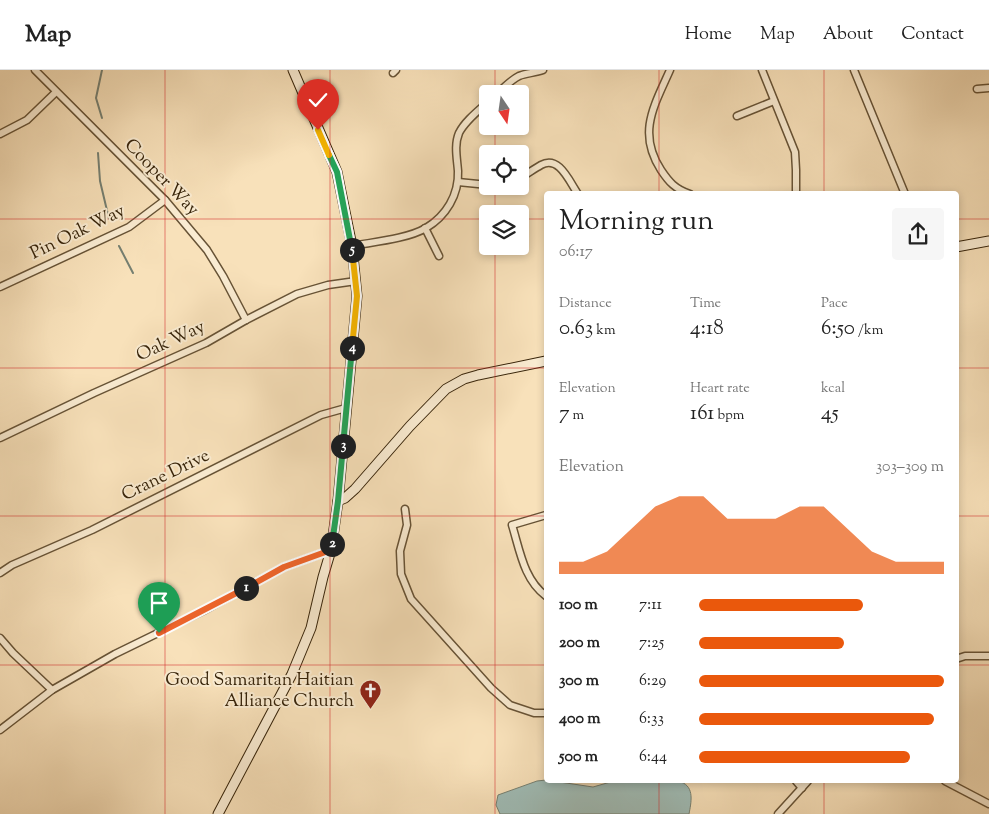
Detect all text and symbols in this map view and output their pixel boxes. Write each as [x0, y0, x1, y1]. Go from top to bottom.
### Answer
text: Map [25, 18, 71, 52]
text: Home [685, 22, 732, 48]
text: Map [760, 22, 795, 48]
text: About [823, 22, 873, 48]
text: Contact [901, 22, 964, 48]
pin [297, 79, 339, 130]
north arrow [479, 85, 529, 135]
map controls [479, 85, 529, 255]
icon: check [304, 86, 332, 114]
street label: Cooper Way [117, 134, 205, 222]
button: locate [479, 145, 529, 195]
street label: Pin Oak Way [26, 199, 130, 267]
text: Morning run [559, 202, 714, 242]
button: layers [479, 205, 529, 255]
button: share [892, 208, 944, 260]
pin: 5 [340, 238, 364, 262]
text: 5 [350, 240, 355, 260]
text: 06:17 [559, 241, 593, 264]
text: Distance [559, 294, 612, 314]
text: Time [690, 294, 721, 314]
text: Pace [821, 294, 848, 314]
text: 0.63 [559, 314, 593, 344]
text: 4:18 [690, 314, 724, 344]
text: 6:50 [821, 314, 855, 344]
street label: Oak Way [132, 315, 210, 369]
text: km [593, 321, 616, 341]
text: /km [855, 321, 883, 341]
pin: 4 [340, 336, 364, 360]
text: 4 [349, 338, 356, 358]
text: Elevation [559, 379, 616, 399]
text: Heart rate [690, 379, 750, 399]
text: kcal [821, 379, 845, 399]
text: 7 [559, 399, 570, 429]
text: 161 [690, 399, 715, 429]
text: 45 [821, 399, 839, 429]
text: m [570, 406, 584, 426]
text: bpm [715, 406, 744, 426]
pin: 3 [330, 434, 356, 458]
text: 3 [341, 436, 346, 456]
street label: Crane Drive [117, 443, 215, 509]
text: Elevation [559, 456, 624, 479]
text: 303–309 m [876, 456, 944, 479]
pin: 2 [320, 532, 344, 556]
text: 2 [329, 534, 336, 554]
pin: 1 [234, 576, 258, 600]
text: 1 [244, 578, 249, 598]
pin [138, 582, 180, 633]
icon: arrive [145, 589, 173, 617]
text: 100 m [559, 594, 598, 617]
text: 7:11 [639, 594, 662, 617]
text: 200 m [559, 632, 600, 655]
text: 7:25 [639, 632, 664, 655]
place label: Good Samaritan Haitian Alliance Church [165, 668, 354, 715]
text: 300 m [559, 670, 599, 693]
text: 6:29 [639, 670, 666, 693]
church icon: Good Samaritan Haitian Alliance Church [358, 679, 382, 710]
text: 400 m [559, 708, 601, 731]
text: 6:33 [639, 708, 664, 731]
text: 500 m [559, 746, 598, 769]
text: 6:44 [639, 746, 667, 769]

